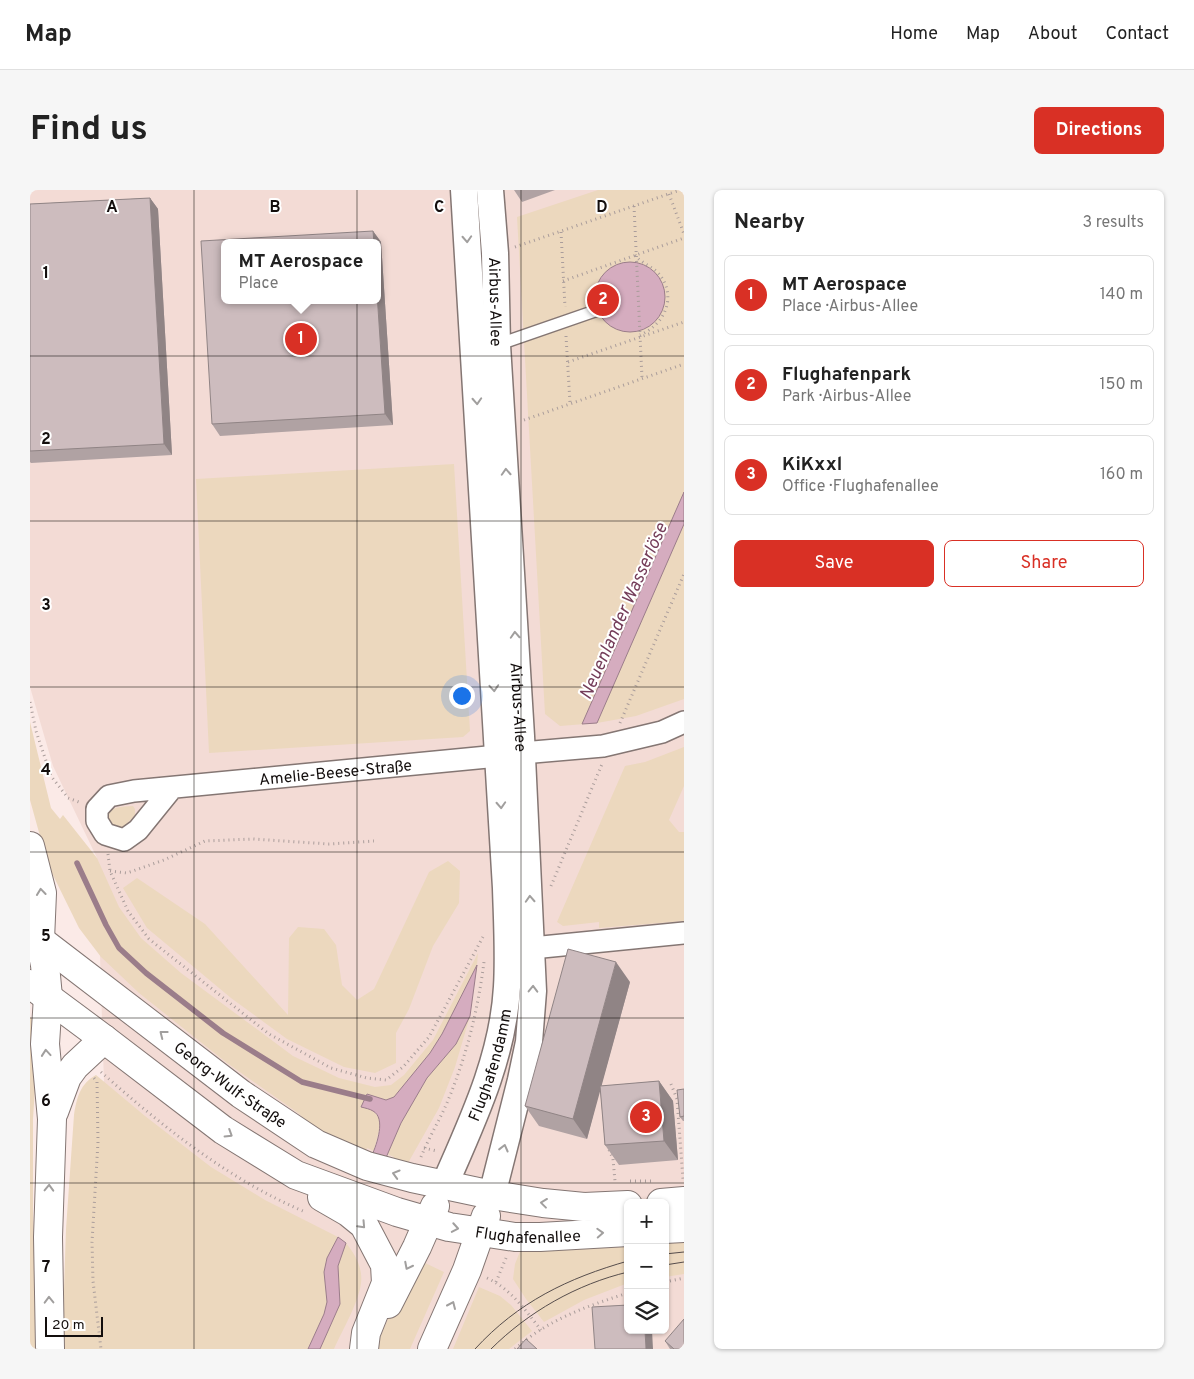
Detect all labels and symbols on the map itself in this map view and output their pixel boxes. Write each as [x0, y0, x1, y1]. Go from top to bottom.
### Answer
text: A [106, 198, 118, 218]
text: B [269, 198, 281, 218]
text: C [434, 198, 444, 218]
text: D [596, 198, 608, 218]
one-way arrow [462, 235, 473, 243]
street label: Airbus-Allee [483, 257, 505, 347]
text: 1 [43, 264, 49, 284]
pin: 2 [587, 281, 619, 319]
pin: 1 [285, 320, 317, 358]
one-way arrow [471, 397, 482, 405]
text: 2 [41, 430, 51, 450]
one-way arrow [500, 468, 511, 476]
water label: Neuenlander Wasserlöse [575, 519, 674, 703]
text: 3 [41, 596, 51, 616]
one-way arrow [510, 630, 521, 638]
street label: Airbus-Allee [505, 662, 530, 752]
your location [449, 683, 475, 709]
one-way arrow [488, 685, 499, 693]
street label: Amelie-Beese-Straße [258, 756, 413, 791]
text: 4 [41, 761, 51, 781]
one-way arrow [496, 801, 507, 809]
one-way arrow [36, 888, 47, 896]
one-way arrow [524, 895, 535, 903]
text: 5 [41, 927, 51, 947]
one-way arrow [528, 984, 538, 992]
street label: Flughafendamm [465, 1007, 517, 1125]
one-way arrow [159, 1031, 168, 1040]
street label: Georg-Wulf-Straße [169, 1038, 290, 1133]
one-way arrow [41, 1048, 52, 1056]
text: 6 [41, 1092, 51, 1112]
pin: 3 [630, 1098, 662, 1136]
one-way arrow [223, 1127, 232, 1137]
one-way arrow [498, 1144, 509, 1153]
one-way arrow [392, 1169, 401, 1180]
one-way arrow [44, 1184, 55, 1192]
one-way arrow [540, 1198, 548, 1209]
one-way arrow [357, 1219, 366, 1228]
one-way arrow [450, 1222, 459, 1232]
street label: Flughafenallee [474, 1223, 581, 1249]
one-way arrow [596, 1228, 604, 1239]
text: 7 [42, 1258, 50, 1278]
one-way arrow [404, 1261, 414, 1270]
one-way arrow [44, 1296, 54, 1304]
one-way arrow [446, 1301, 456, 1310]
scale bar [45, 1314, 102, 1337]

